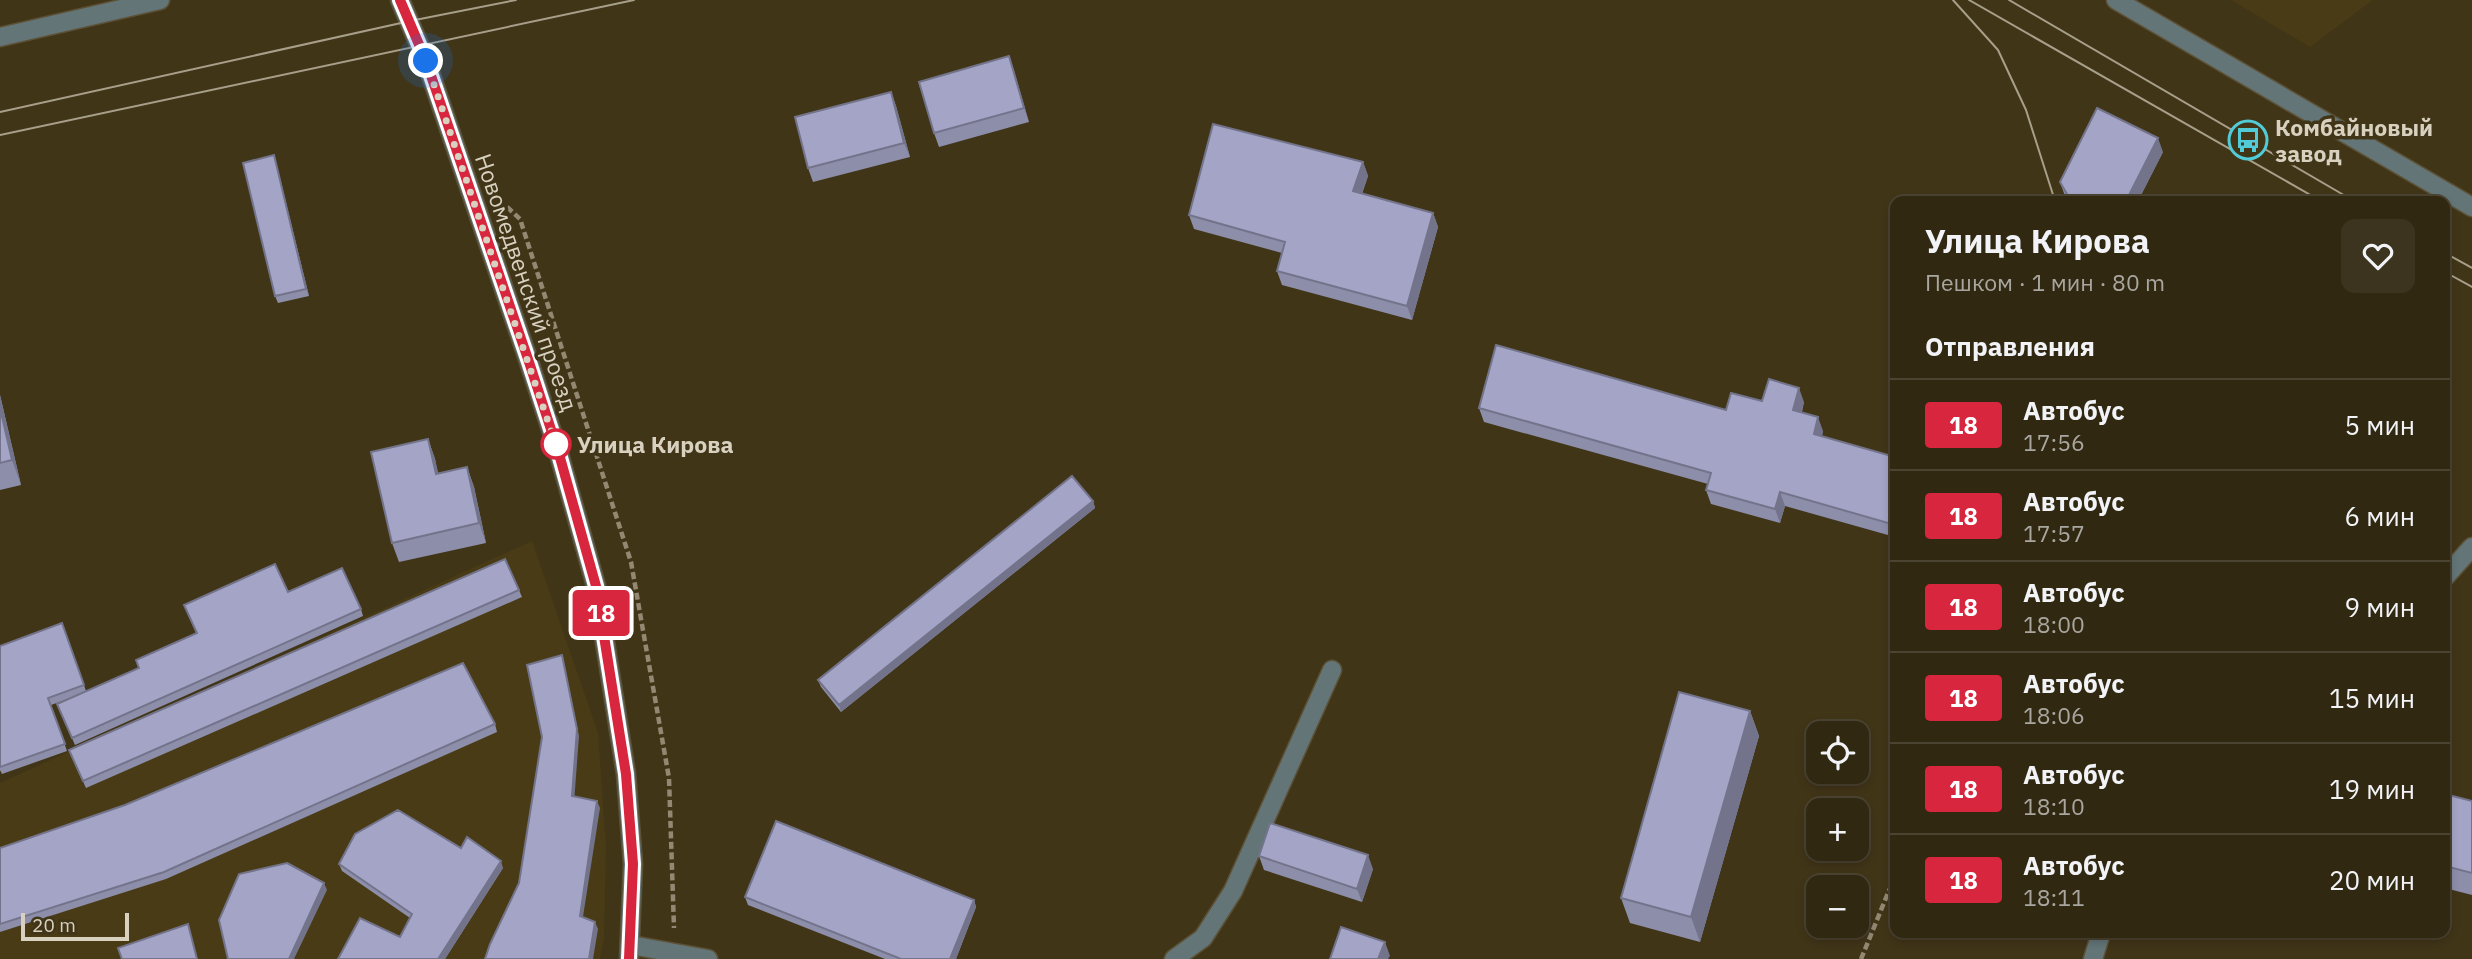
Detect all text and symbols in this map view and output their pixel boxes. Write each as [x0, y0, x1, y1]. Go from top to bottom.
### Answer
your location [408, 43, 443, 78]
place label: Комбайновый завод [2275, 112, 2433, 168]
bus stop icon: Комбайновый завод [2227, 119, 2269, 161]
street label: Новомедвенский проезд [469, 149, 585, 415]
text: Улица Кирова [1925, 219, 2150, 262]
button: heart [2341, 219, 2415, 293]
text: Пешком · 1 мин · 80 m [1925, 267, 2165, 297]
text: Отправления [1925, 329, 2095, 363]
text: Автобус [2023, 393, 2125, 427]
text: 5 мин [2345, 408, 2415, 442]
text: 18 [1949, 409, 1978, 441]
text: 17:56 [2023, 427, 2085, 457]
marker: Улица Кирова [541, 429, 571, 459]
place label: Улица Кирова [577, 429, 734, 459]
text: Автобус [2023, 484, 2125, 518]
text: 6 мин [2345, 499, 2415, 533]
text: 18 [1949, 500, 1978, 532]
text: 17:57 [2023, 518, 2085, 548]
text: Автобус [2023, 575, 2125, 609]
line badge: 18 [570, 590, 632, 636]
text: 9 мин [2345, 590, 2415, 624]
text: 18 [1949, 591, 1978, 623]
text: 18 [587, 597, 615, 629]
text: 18:00 [2023, 609, 2085, 639]
text: Автобус [2023, 666, 2125, 700]
text: 15 мин [2329, 681, 2415, 715]
text: 18 [1949, 682, 1978, 714]
text: 18:06 [2023, 700, 2085, 730]
map controls [1806, 721, 1869, 938]
button: locate [1806, 721, 1869, 784]
text: Автобус [2023, 757, 2125, 791]
text: 19 мин [2329, 772, 2415, 806]
text: 18 [1949, 773, 1978, 805]
text: 18:10 [2023, 791, 2085, 821]
button: + [1806, 798, 1869, 861]
text: Автобус [2023, 848, 2125, 882]
text: 20 мин [2329, 863, 2415, 897]
text: 18 [1949, 864, 1978, 896]
button: − [1806, 875, 1869, 938]
text: 18:11 [2023, 882, 2085, 912]
scale bar [21, 910, 130, 942]
text: 20 m [32, 913, 76, 937]

